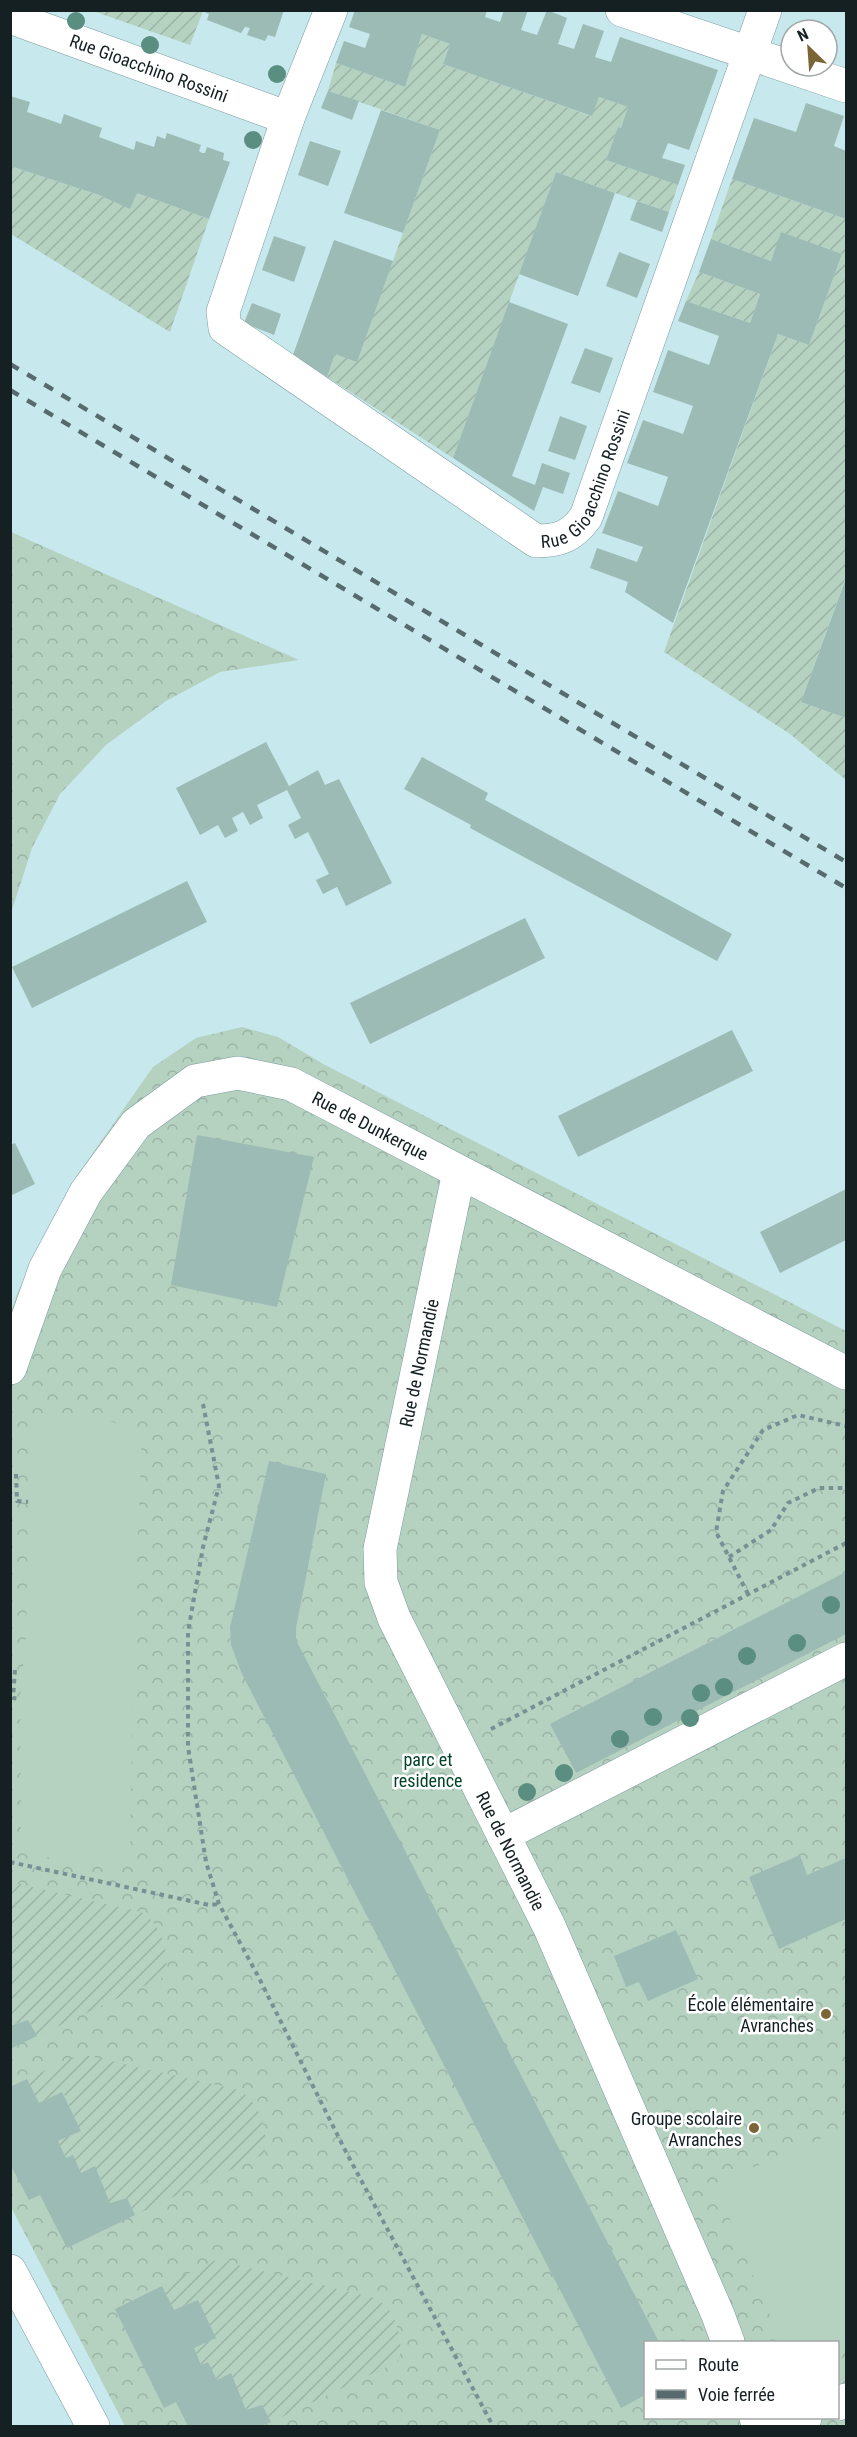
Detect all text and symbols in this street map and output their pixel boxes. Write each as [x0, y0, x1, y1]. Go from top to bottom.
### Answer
north arrow [779, 18, 839, 78]
text: N [794, 24, 811, 46]
street label: Rue Gioacchino Rossini [67, 29, 231, 106]
street label: Rue Gioacchino Rossini [540, 407, 634, 552]
street label: Rue de Dunkerque [309, 1086, 432, 1164]
street label: Rue de Normandie [395, 1297, 443, 1429]
park label: parc et residence [394, 1749, 462, 1791]
street label: Rue de Normandie [472, 1788, 550, 1914]
place label: École élémentaire Avranches [688, 1994, 814, 2036]
marker: École élémentaire Avranches [819, 2007, 833, 2021]
place label: Groupe scolaire Avranches [631, 2108, 742, 2150]
marker: Groupe scolaire Avranches [747, 2121, 761, 2135]
legend [644, 2341, 839, 2419]
text: Route [698, 2354, 739, 2375]
text: Voie ferrée [698, 2384, 775, 2405]

